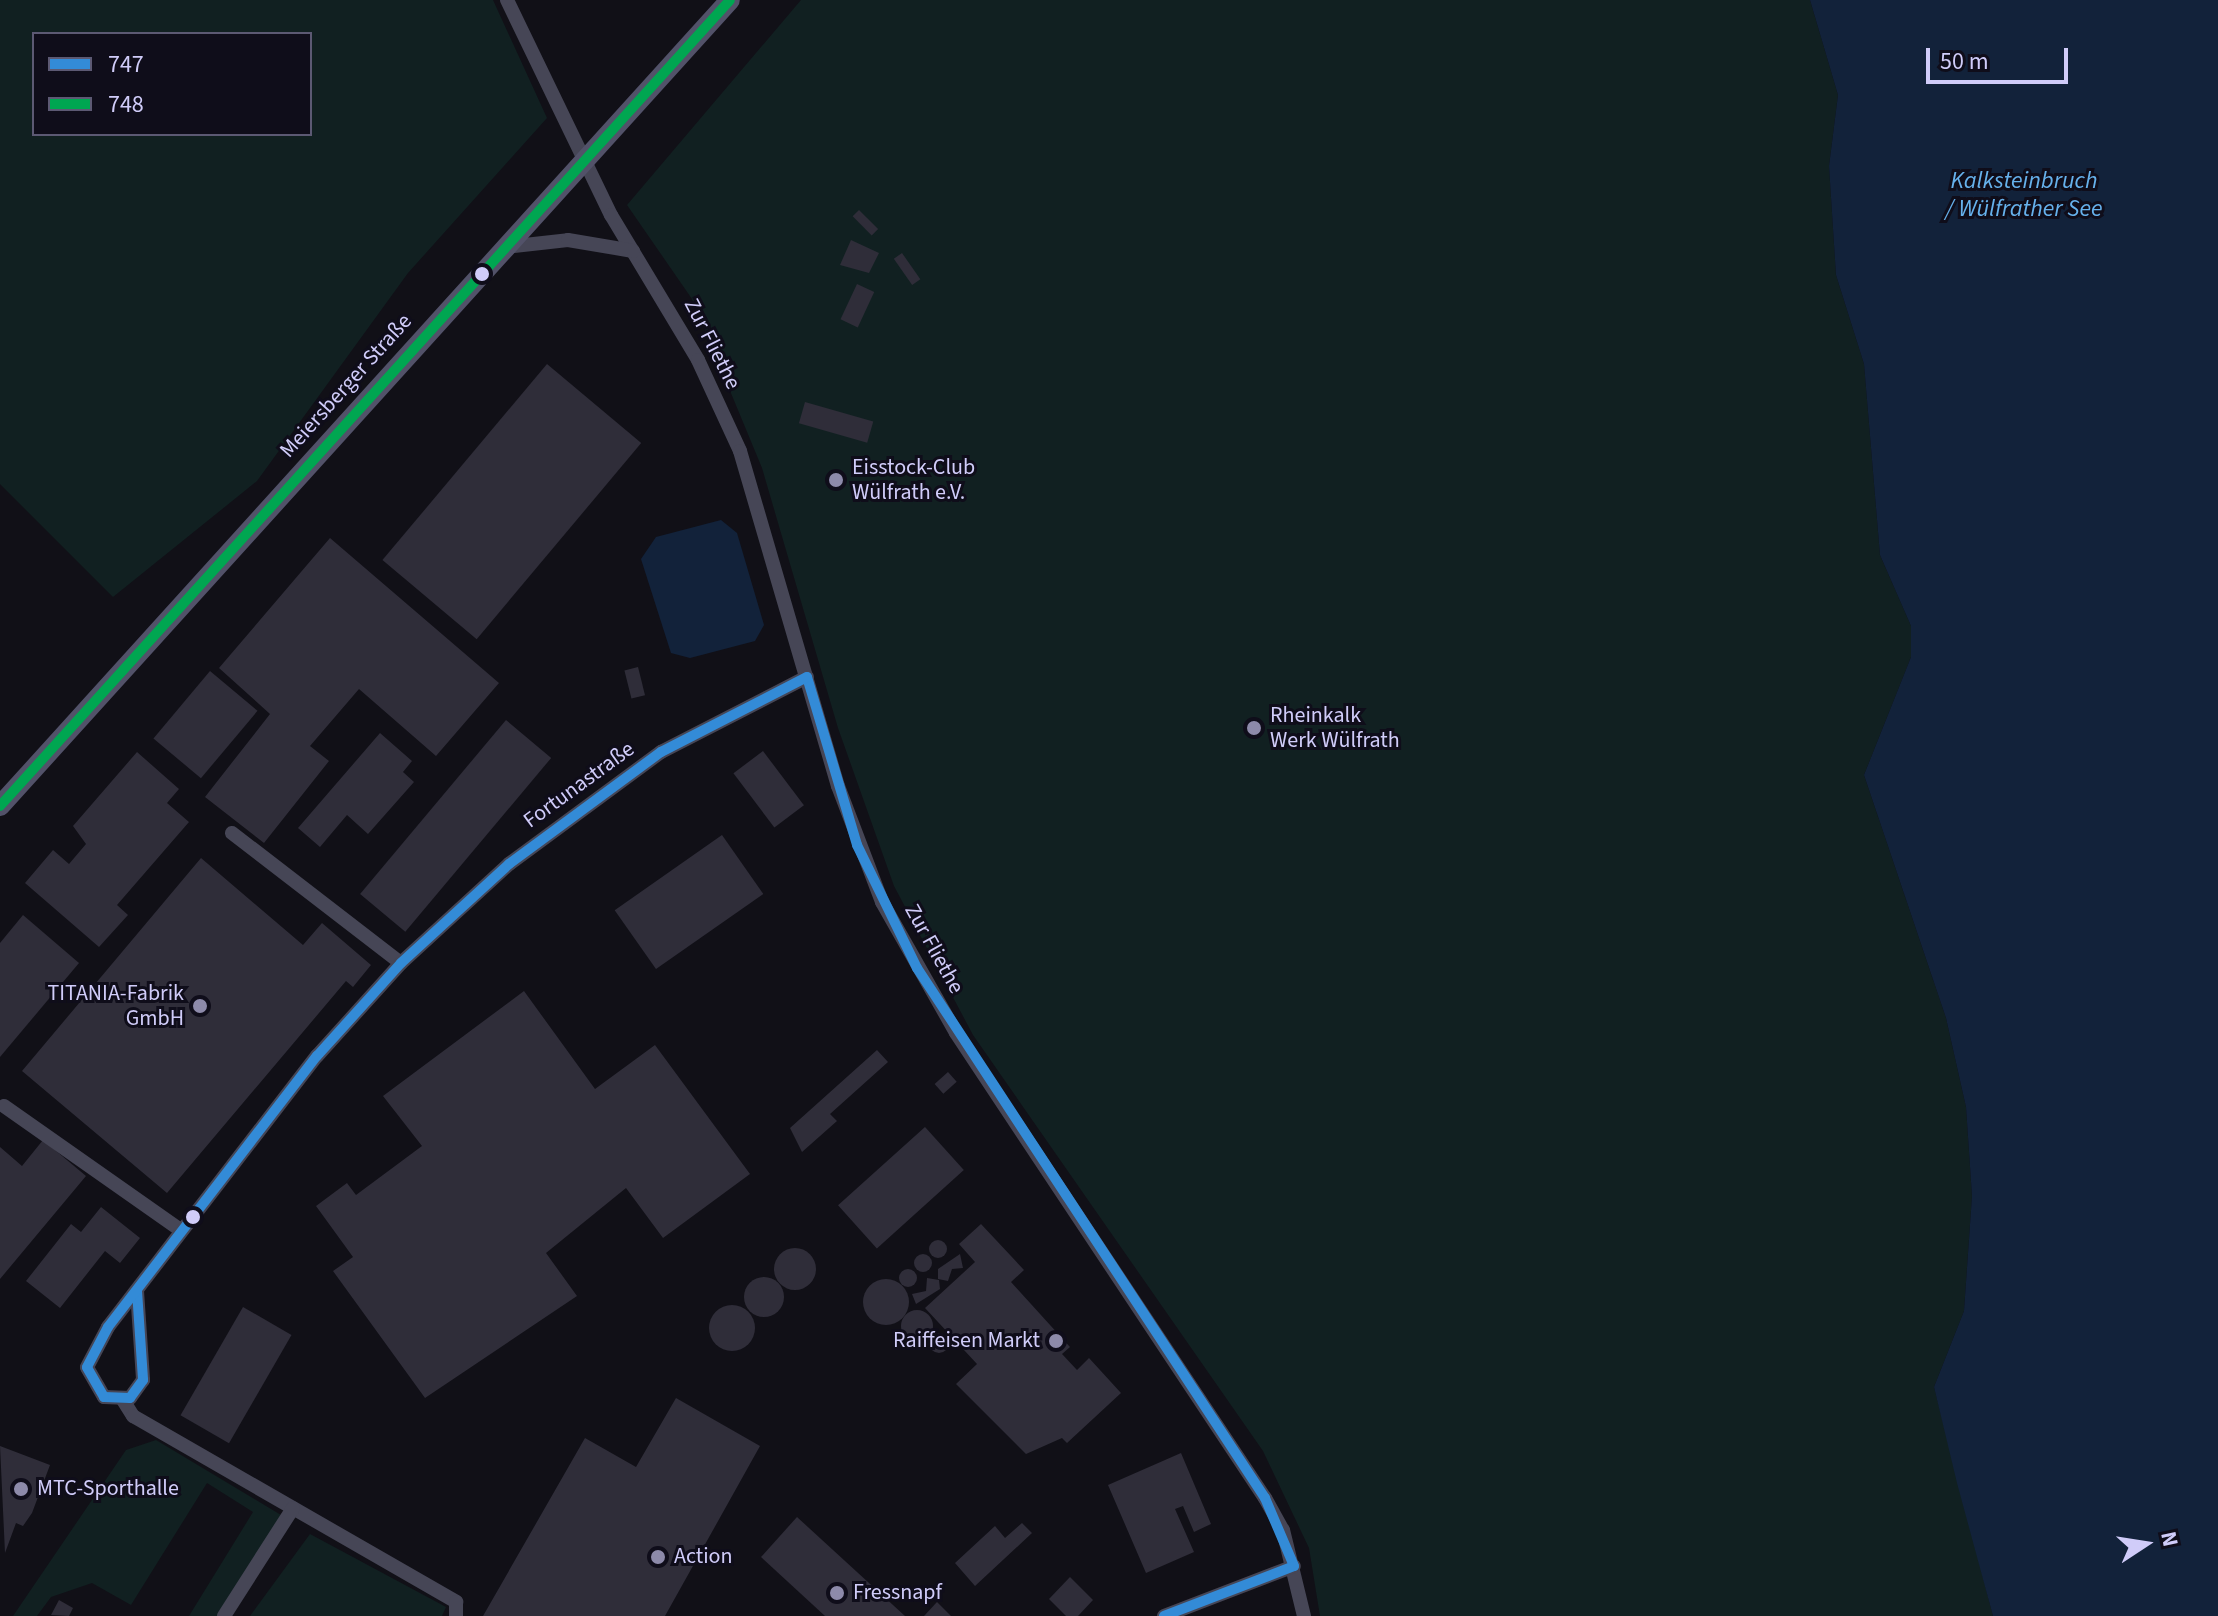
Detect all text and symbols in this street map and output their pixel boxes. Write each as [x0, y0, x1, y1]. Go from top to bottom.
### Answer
legend [32, 32, 312, 136]
scale bar [1930, 32, 2072, 82]
text: 50 m [1940, 44, 1989, 79]
text: 747 [108, 47, 144, 82]
text: 748 [108, 87, 144, 122]
water label: Kalksteinbruch / Wülfrather See [1945, 167, 2103, 223]
unlabelled marker [474, 266, 490, 282]
street label: Zur Fliethe [678, 294, 746, 394]
street label: Meiersberger Straße [274, 309, 418, 463]
place label: Eisstock-Club Wülfrath e.V. [852, 454, 975, 506]
marker: Eisstock-Club Wülfrath e.V. [827, 471, 845, 489]
place label: Rheinkalk Werk Wülfrath [1270, 702, 1400, 754]
marker: Rheinkalk Werk Wülfrath [1245, 719, 1263, 737]
street label: Fortunastraße [518, 736, 640, 834]
street label: Zur Fliethe [899, 900, 969, 998]
place label: TITANIA-Fabrik GmbH [47, 980, 184, 1032]
marker: TITANIA-Fabrik GmbH [191, 997, 209, 1015]
unlabelled marker [185, 1209, 201, 1225]
place label: Raiffeisen Markt [893, 1328, 1040, 1354]
marker: Raiffeisen Markt [1047, 1332, 1065, 1350]
place label: MTC-Sporthalle [37, 1476, 179, 1502]
marker: MTC-Sporthalle [12, 1480, 30, 1498]
north arrow [2106, 1504, 2186, 1584]
text: N [2152, 1529, 2187, 1549]
place label: Action [674, 1544, 733, 1570]
marker: Action [649, 1548, 667, 1566]
place label: Fressnapf [853, 1580, 942, 1606]
marker: Fressnapf [828, 1584, 846, 1602]

